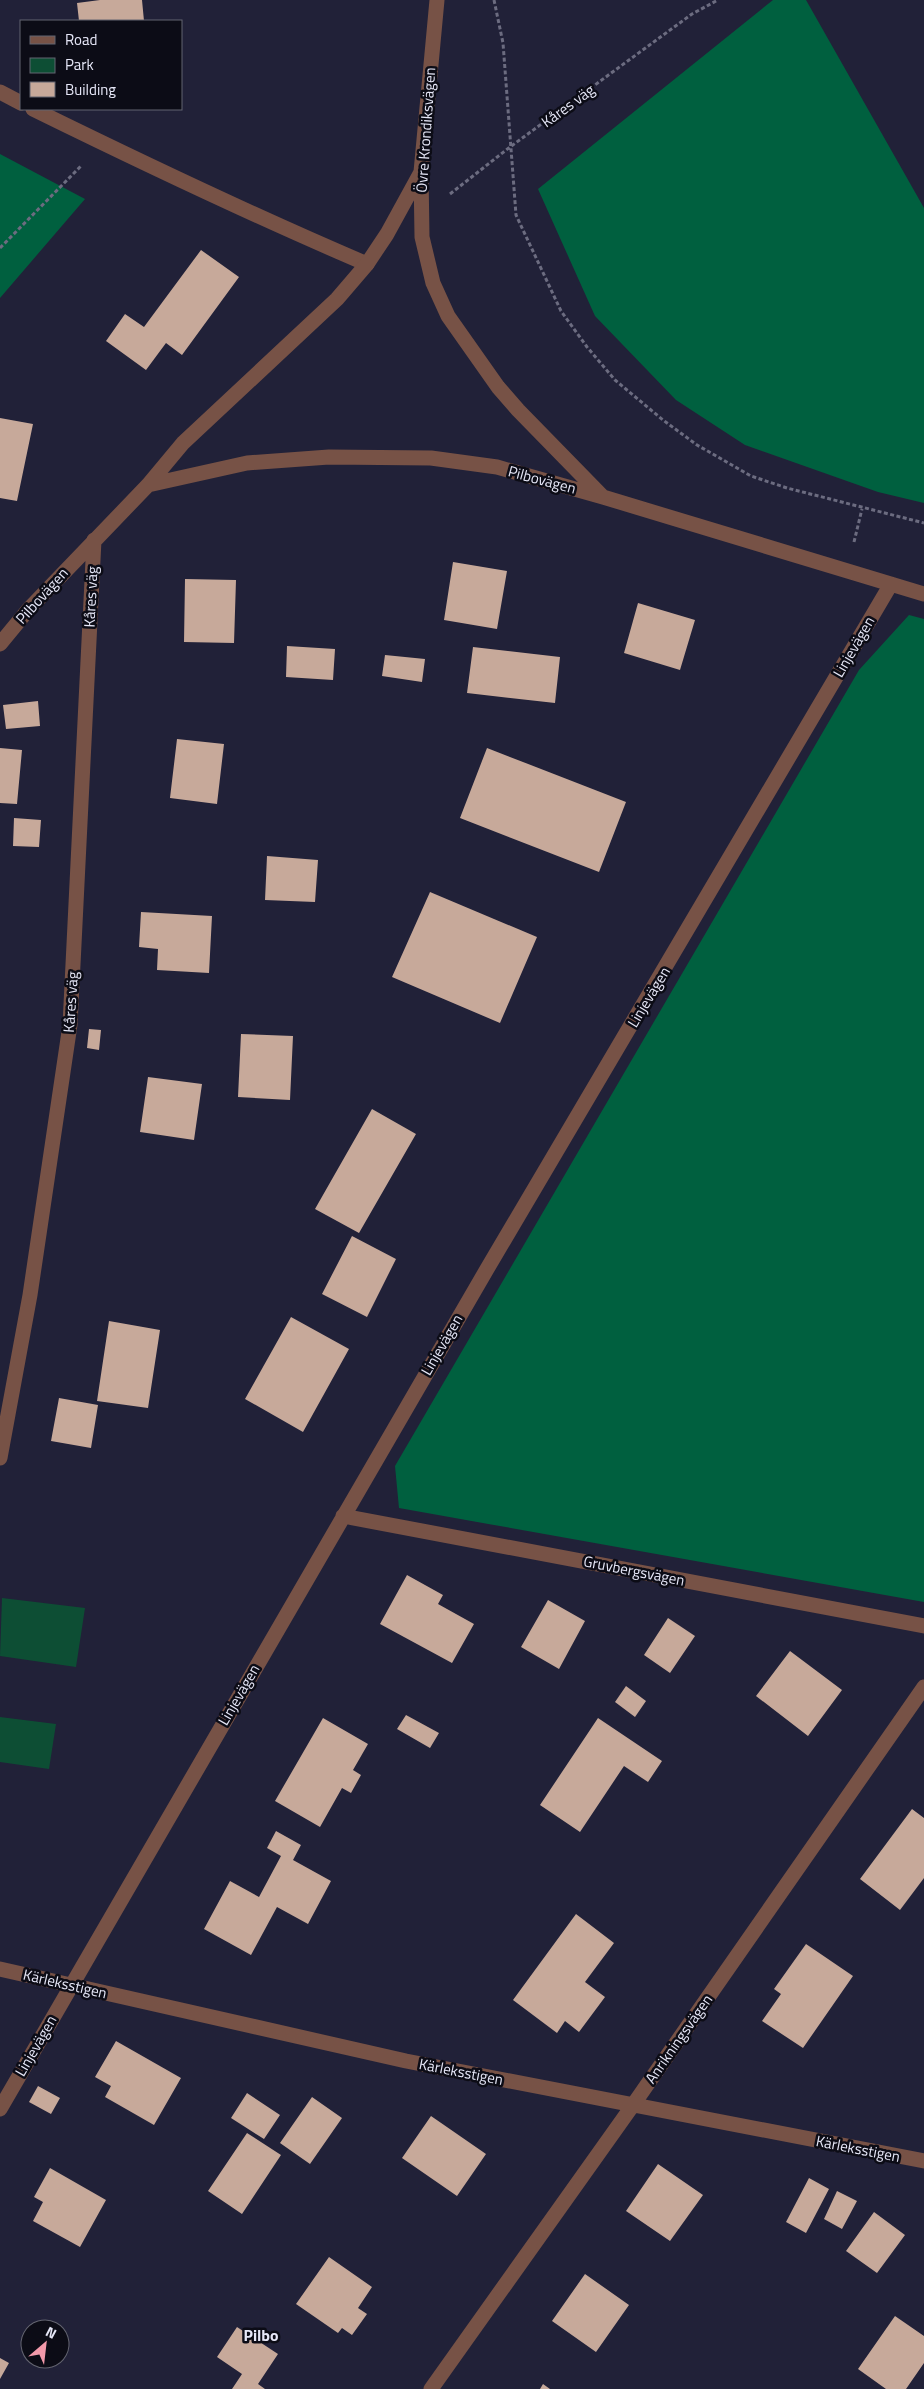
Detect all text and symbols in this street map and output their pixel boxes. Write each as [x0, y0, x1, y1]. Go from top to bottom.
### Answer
legend [20, 20, 182, 110]
text: Road [65, 28, 97, 51]
text: Park [65, 53, 94, 76]
street label: Övre Krondiksvägen [410, 66, 441, 193]
text: Building [65, 78, 116, 101]
street label: Kåres väg [536, 78, 599, 133]
street label: Pilbovägen [506, 459, 579, 500]
street label: Pilbovägen [10, 562, 73, 629]
street label: Kåres väg [77, 565, 104, 628]
street label: Linjevägen [827, 612, 880, 682]
street label: Linjevägen [621, 962, 676, 1031]
street label: Kåres väg [57, 970, 84, 1033]
street label: Linjevägen [415, 1310, 468, 1380]
street label: Gruvbergsvägen [581, 1549, 687, 1592]
street label: Linjevägen [212, 1660, 265, 1730]
street label: Kärleksstigen [21, 1963, 109, 2004]
street label: Anrikningsvägen [639, 1989, 718, 2088]
street label: Linjevägen [9, 2011, 62, 2081]
street label: Kärleksstigen [417, 2052, 505, 2091]
street label: Kärleksstigen [814, 2129, 902, 2168]
north arrow [20, 2319, 70, 2369]
text: N [42, 2321, 61, 2344]
district label: Pilbo [243, 2323, 279, 2347]

